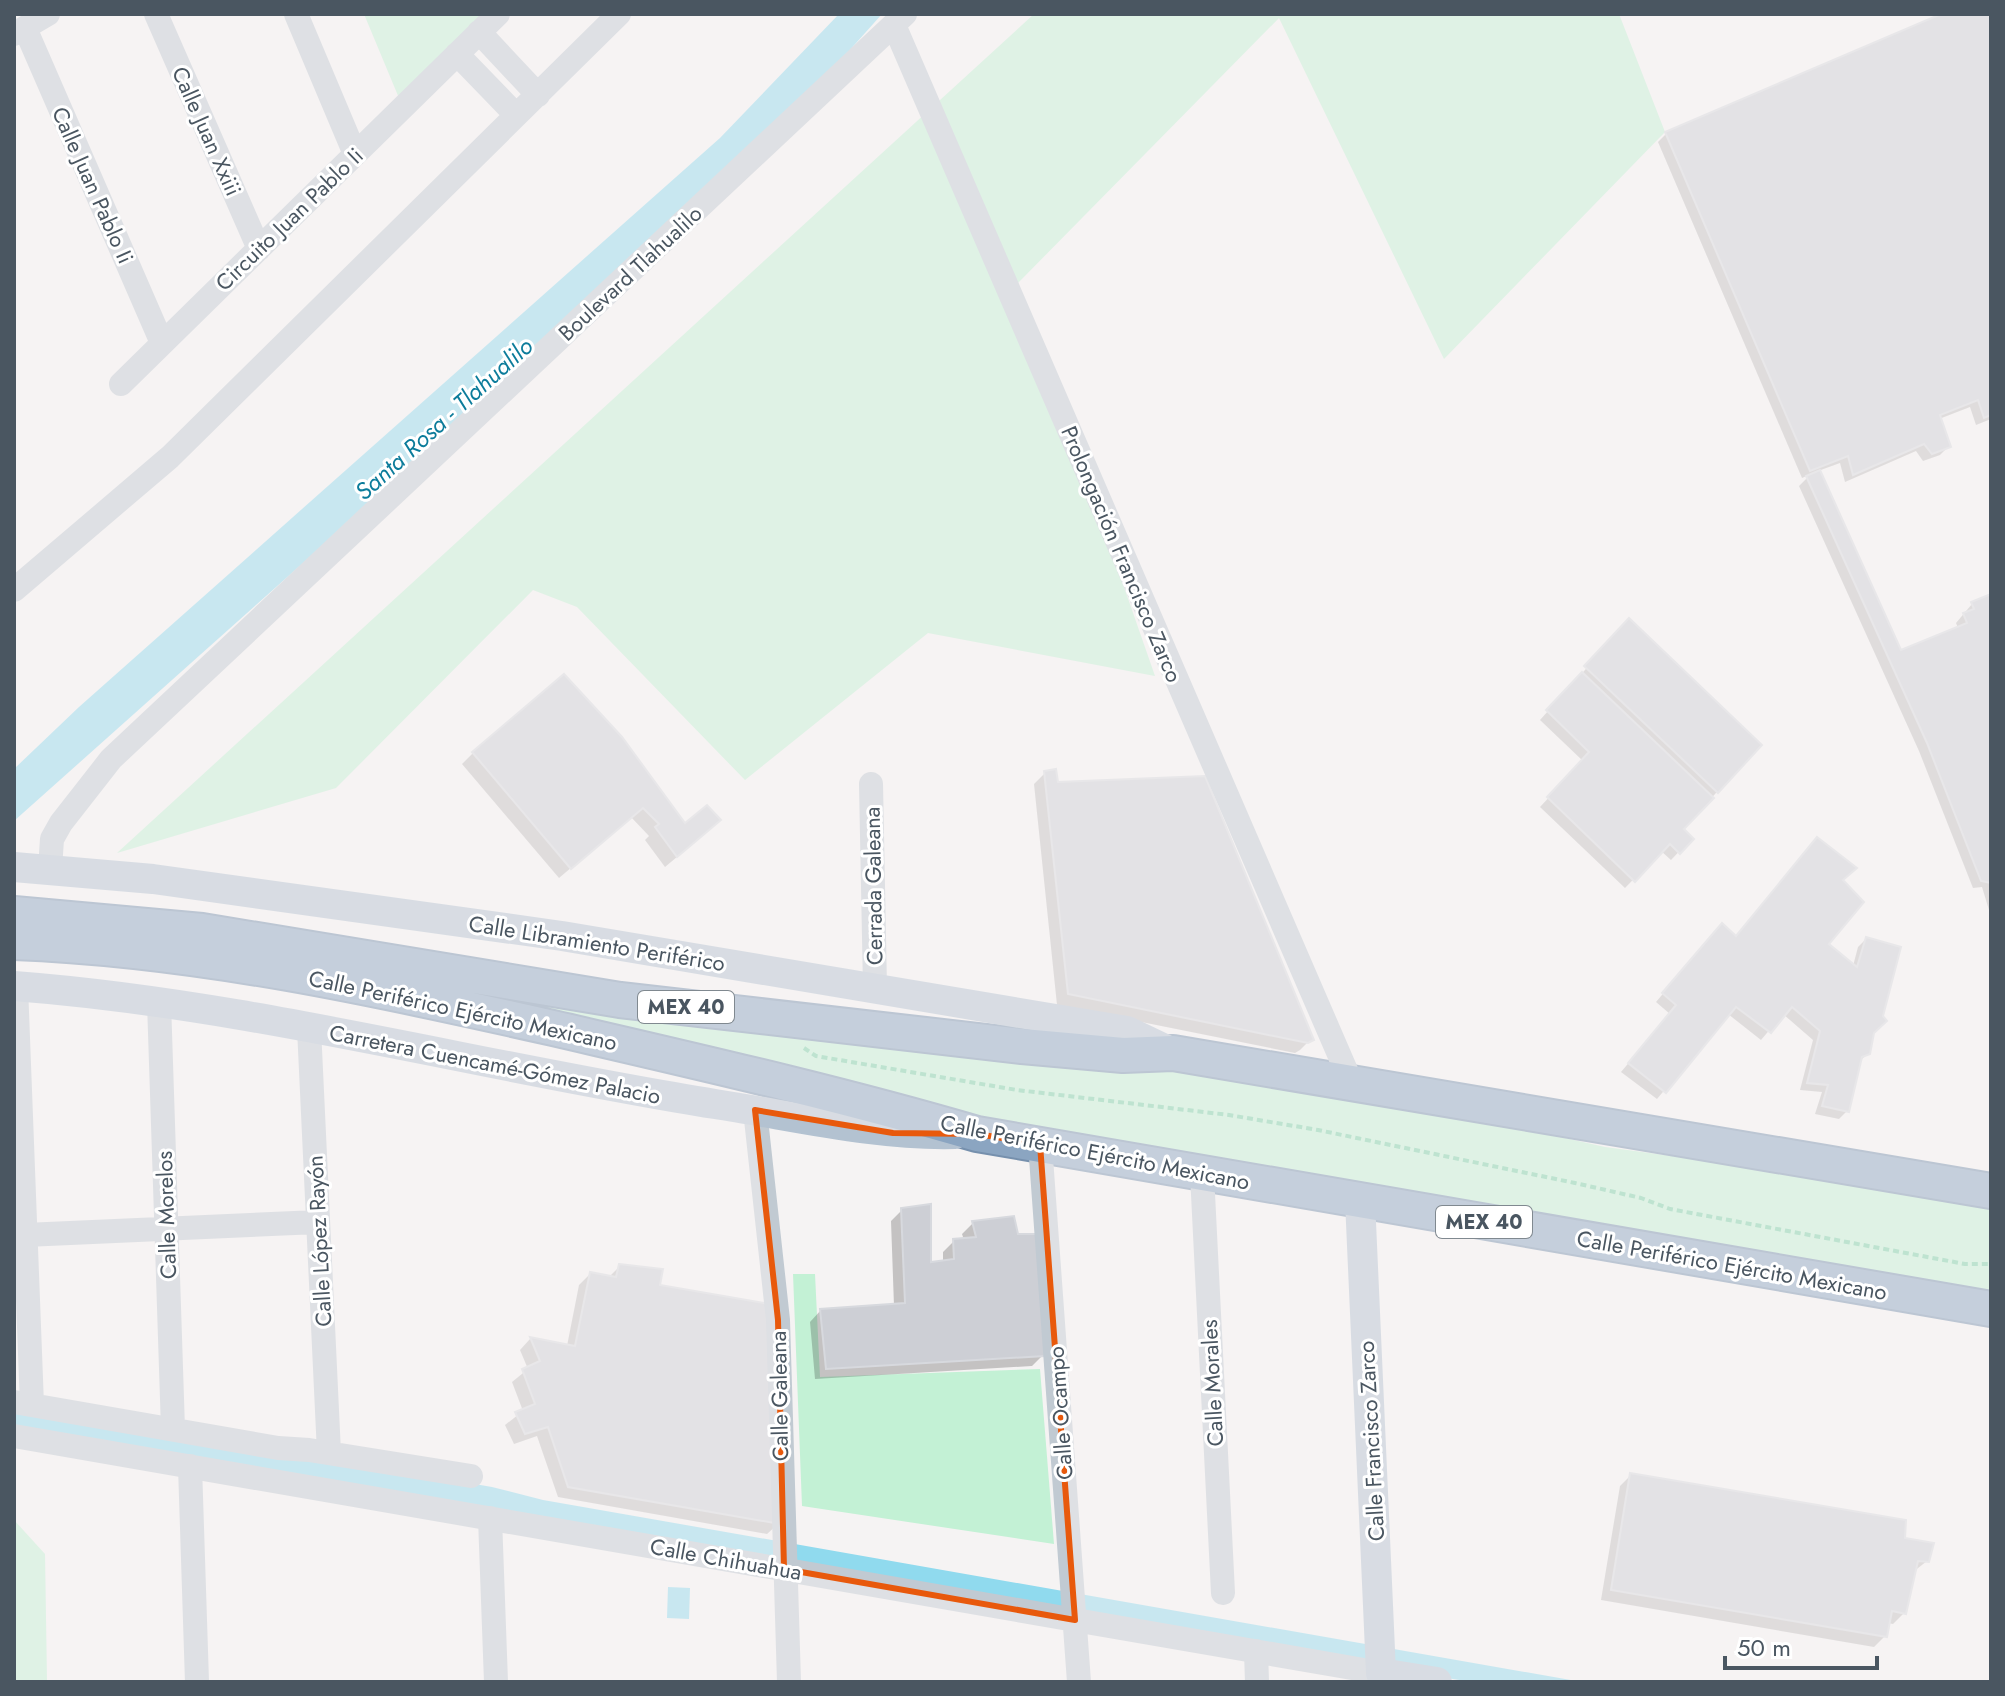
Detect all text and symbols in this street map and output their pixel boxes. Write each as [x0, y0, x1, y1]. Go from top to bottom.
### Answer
street label: Calle Juan Xxiii [164, 61, 250, 201]
street label: Calle Juan Pablo Ii [44, 101, 142, 269]
street label: Circuito Juan Pablo Ii [208, 140, 370, 298]
street label: Boulevard Tlahualilo [551, 198, 709, 348]
water label: Santa Rosa - Tlahualilo [347, 329, 541, 508]
street label: Prolongación Francisco Zarco [1053, 421, 1191, 687]
street label: Cerrada Galeana [856, 806, 890, 966]
street label: Calle Libramiento Periférico [467, 907, 727, 979]
street label: Calle Periférico Ejército Mexicano [306, 962, 620, 1058]
road number: MEX 40 [638, 991, 734, 1023]
street label: Carretera Cuencamé-Gómez Palacio [327, 1016, 663, 1112]
street label: Calle Periférico Ejército Mexicano [938, 1106, 1252, 1198]
street label: Calle Morelos [148, 1150, 184, 1280]
street label: Calle López Rayón [299, 1154, 339, 1328]
road number: MEX 40 [1436, 1206, 1532, 1238]
street label: Calle Periférico Ejército Mexicano [1574, 1222, 1890, 1308]
street label: Calle Morales [1193, 1319, 1231, 1447]
street label: Calle Galeana [762, 1331, 796, 1461]
street label: Calle Francisco Zarco [1350, 1340, 1392, 1542]
street label: Calle Ocampo [1039, 1345, 1081, 1481]
street label: Calle Chihuahua [648, 1530, 804, 1588]
scale bar [1725, 1620, 1877, 1670]
text: 50 m [1737, 1630, 1791, 1665]

